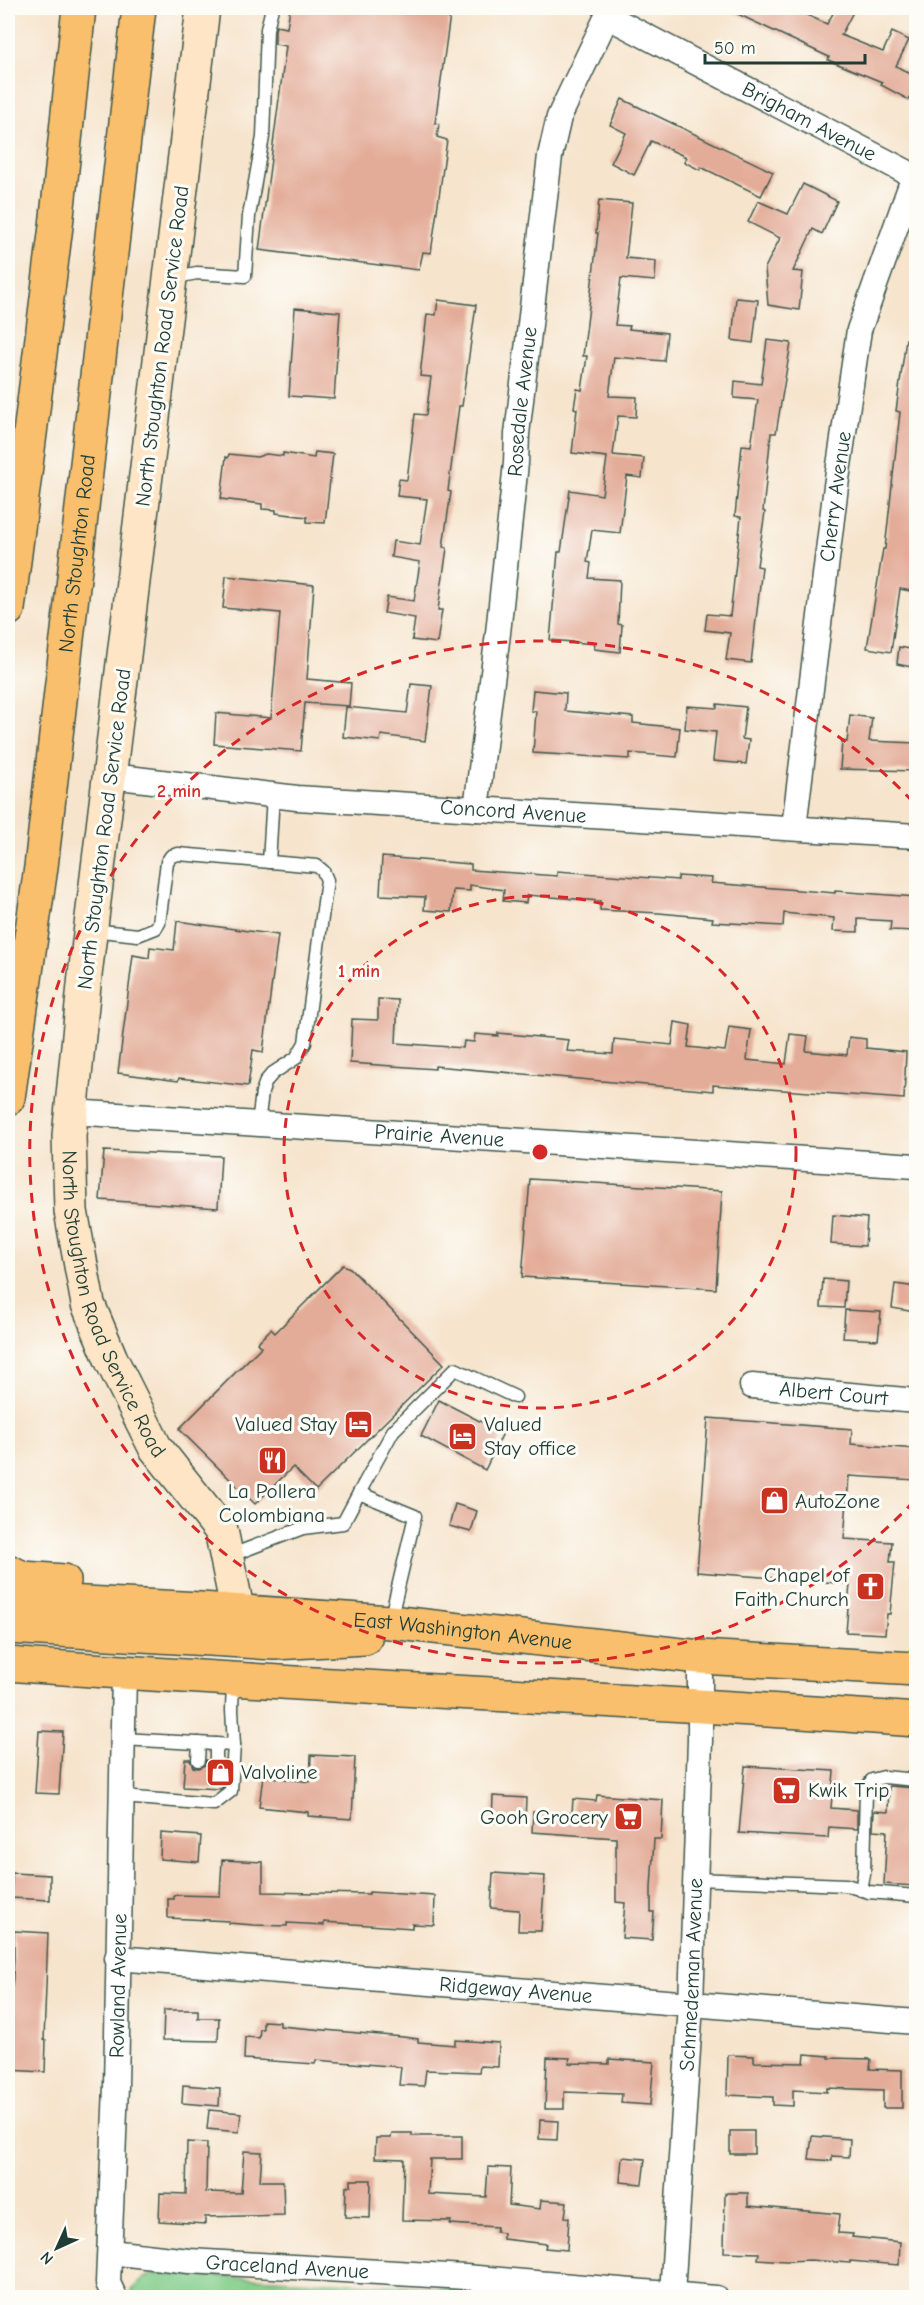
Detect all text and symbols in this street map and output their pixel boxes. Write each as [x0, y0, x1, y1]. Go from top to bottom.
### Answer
scale bar [705, 27, 866, 65]
text: 50 m [714, 38, 756, 59]
street label: Brigham Avenue [738, 77, 880, 166]
street label: North Stoughton Road Service Road [130, 184, 194, 508]
street label: Rosedale Avenue [503, 325, 542, 478]
street label: Cherry Avenue [815, 430, 856, 563]
street label: North Stoughton Road [54, 453, 100, 654]
street label: North Stoughton Road Service Road [72, 667, 136, 991]
text: 2 min [157, 781, 201, 802]
street label: Concord Avenue [439, 795, 587, 828]
text: 1 min [338, 961, 380, 982]
street label: Prairie Avenue [374, 1119, 505, 1152]
centre of rings [530, 1142, 550, 1162]
street label: North Stoughton Road Service Road [57, 1150, 171, 1462]
street label: Albert Court [778, 1377, 890, 1410]
hotel icon: Valued Stay [342, 1408, 374, 1440]
place label: Valued Stay [235, 1412, 338, 1436]
place label: Valued Stay office [484, 1412, 576, 1460]
hotel icon: Valued Stay office [447, 1420, 479, 1452]
restaurant icon: La Pollera Colombiana [256, 1444, 288, 1476]
place label: La Pollera Colombiana [219, 1479, 325, 1527]
shop icon: AutoZone [758, 1485, 790, 1517]
place label: AutoZone [795, 1489, 880, 1513]
place label: Chapel of Faith Church [734, 1563, 850, 1611]
church icon: Chapel of Faith Church [854, 1571, 886, 1603]
street label: East Washington Avenue [353, 1608, 573, 1654]
shop icon: Valvoline [204, 1756, 236, 1788]
place label: Valvoline [241, 1760, 317, 1784]
supermarket icon: Kwik Trip [771, 1774, 803, 1806]
place label: Kwik Trip [808, 1778, 889, 1802]
supermarket icon: Gooh Grocery [613, 1801, 645, 1833]
place label: Gooh Grocery [480, 1805, 609, 1829]
street label: Schmedeman Avenue [675, 1878, 707, 2072]
street label: Rowland Avenue [105, 1913, 131, 2058]
street label: Ridgeway Avenue [438, 1972, 593, 2008]
north arrow [27, 2218, 87, 2278]
text: N [37, 2248, 57, 2268]
street label: Graceland Avenue [205, 2250, 370, 2283]

